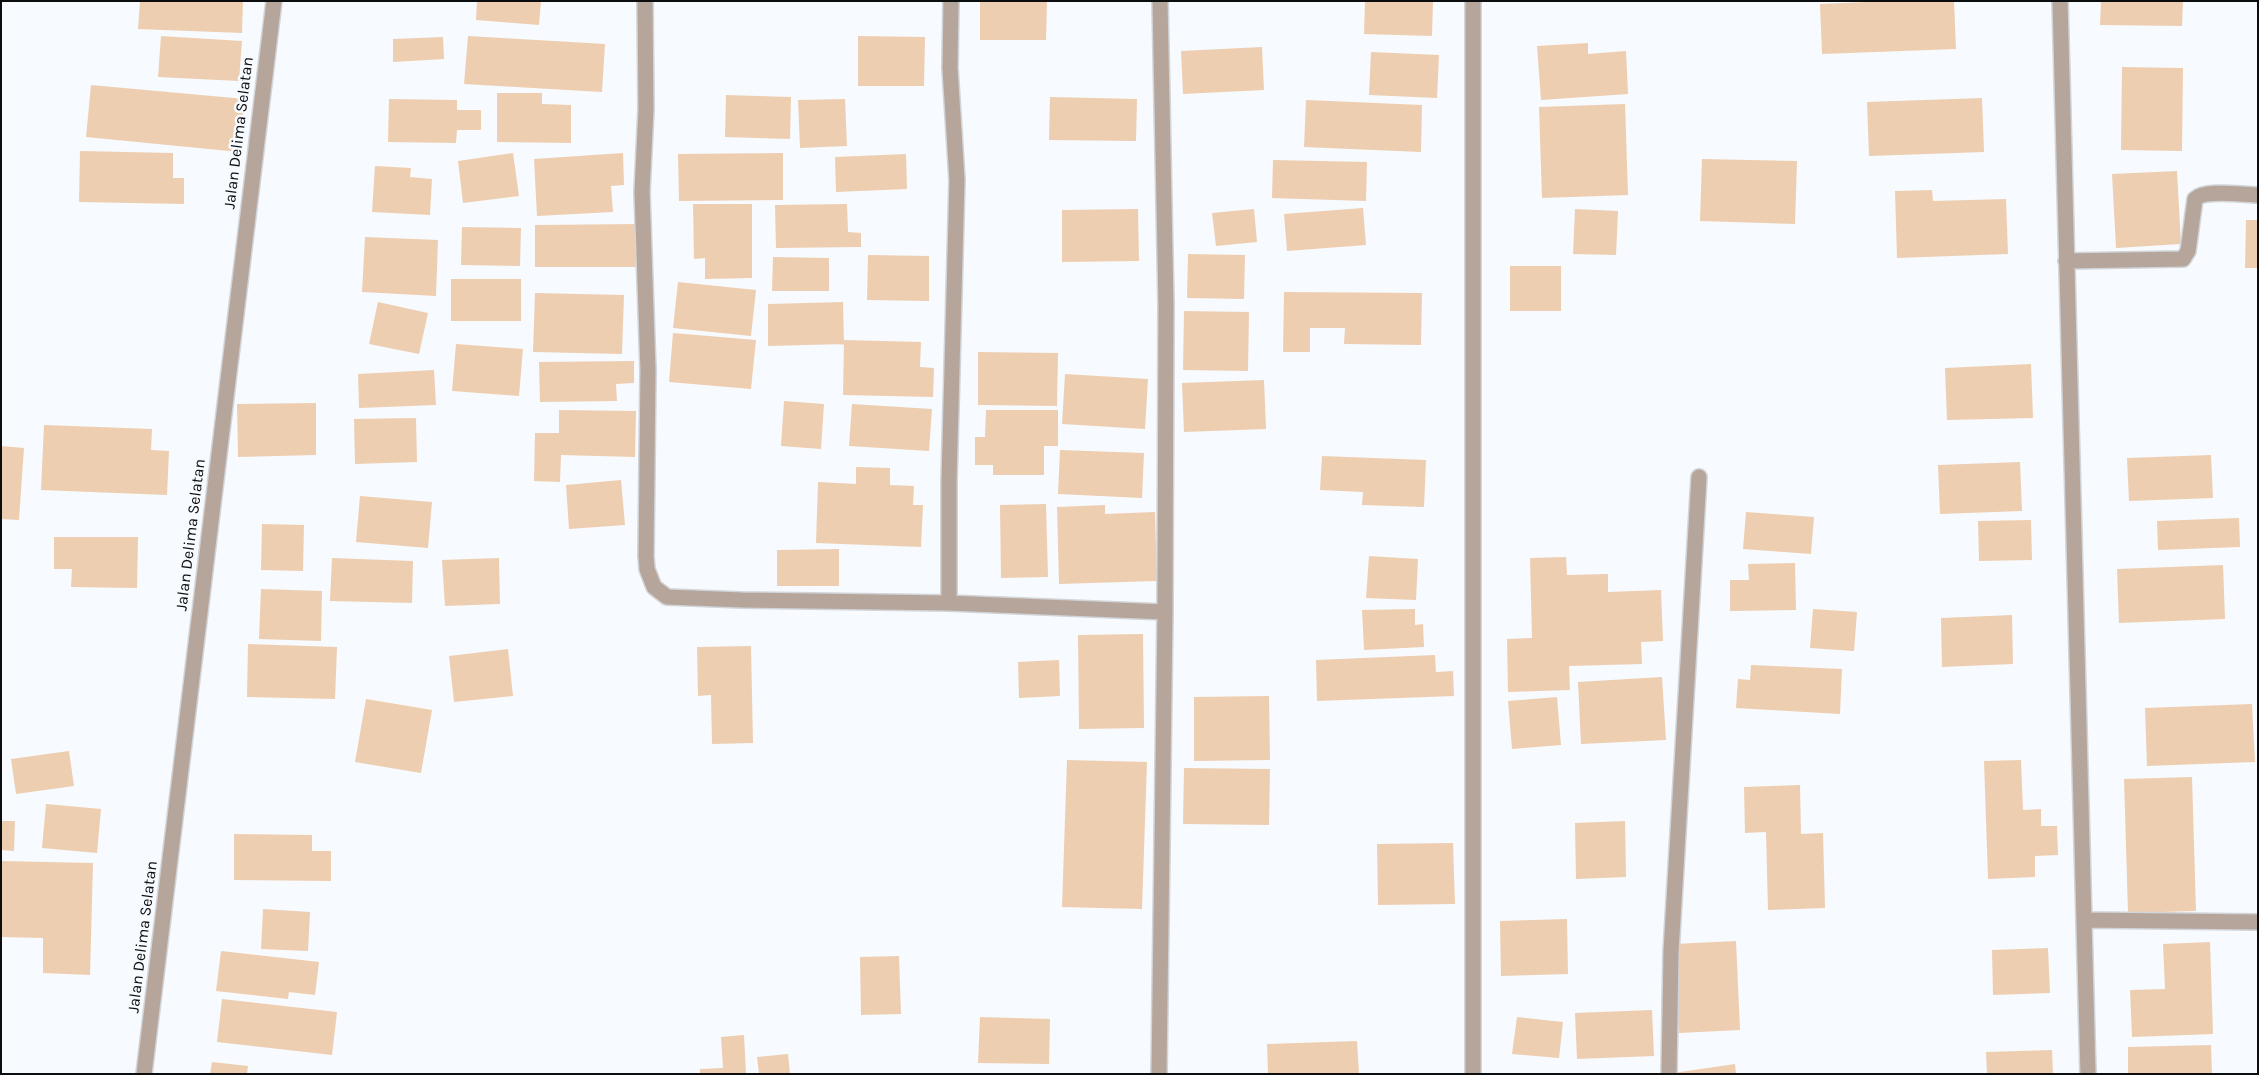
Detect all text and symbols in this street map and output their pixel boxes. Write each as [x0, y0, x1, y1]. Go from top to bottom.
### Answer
street label: Jalan Delima Selatan [220, 56, 258, 210]
street label: Jalan Delima Selatan [172, 458, 210, 612]
street label: Jalan Delima Selatan [124, 860, 162, 1014]

